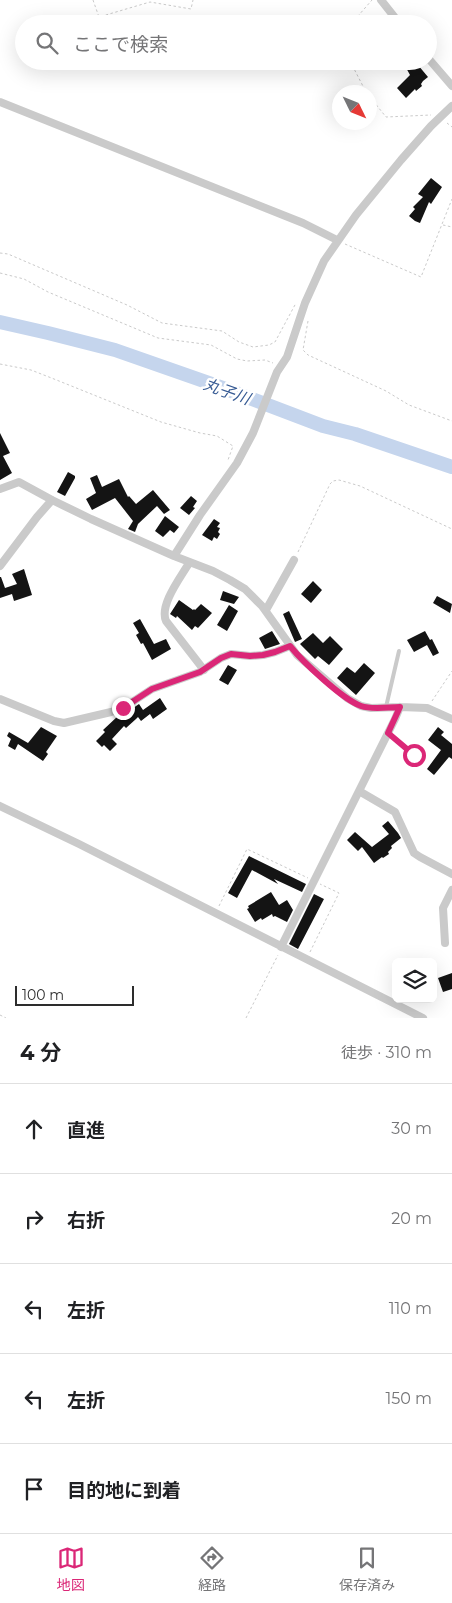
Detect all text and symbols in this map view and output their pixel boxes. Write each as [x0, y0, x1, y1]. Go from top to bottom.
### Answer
search box [15, 15, 437, 70]
icon: search [33, 29, 61, 57]
text: ここで検索 [73, 33, 168, 56]
north arrow [332, 85, 377, 130]
water label: 丸子川 [201, 374, 255, 409]
route end [112, 697, 135, 720]
route start [403, 744, 426, 767]
map controls [392, 958, 437, 1003]
button: layers [392, 958, 437, 1003]
scale bar [15, 983, 134, 1006]
text: 100 m [22, 986, 64, 1004]
text: 4 分 [20, 1040, 61, 1065]
text: 徒歩 · 310 m [341, 1043, 432, 1062]
icon: ahead [20, 1115, 48, 1143]
text: 直進 [67, 1119, 105, 1142]
text: 30 m [391, 1119, 432, 1138]
icon: right [20, 1205, 48, 1233]
text: 右折 [67, 1209, 105, 1232]
text: 20 m [391, 1209, 432, 1228]
icon: left [20, 1295, 48, 1323]
text: 左折 [67, 1299, 105, 1322]
text: 110 m [389, 1299, 432, 1318]
icon: left [20, 1385, 48, 1413]
text: 左折 [67, 1389, 105, 1412]
text: 150 m [385, 1389, 432, 1408]
icon: arrive [20, 1475, 48, 1503]
text: 目的地に到着 [67, 1479, 181, 1502]
tab: 地図 [57, 1544, 85, 1594]
tab: 経路 [198, 1544, 226, 1594]
tab: 保存済み [339, 1544, 395, 1594]

